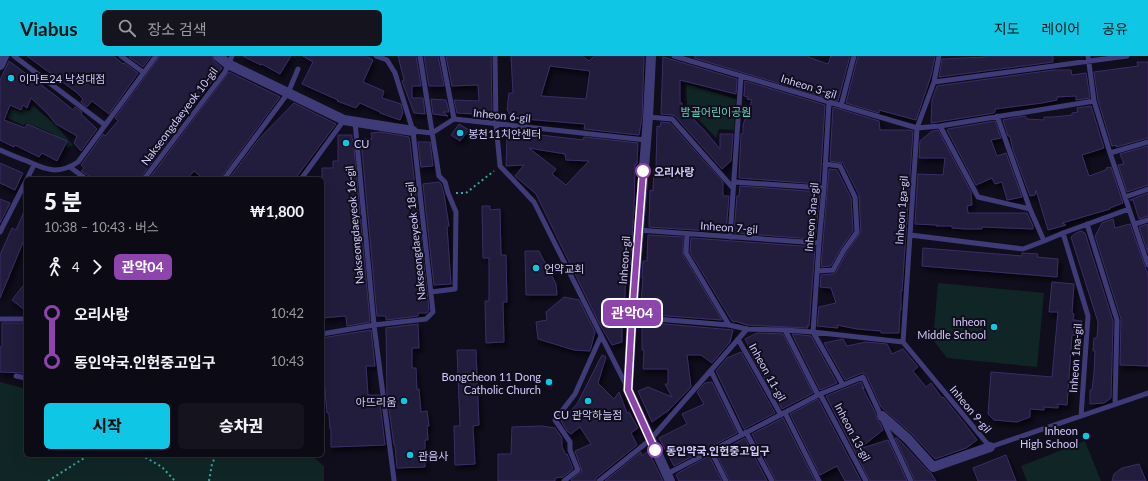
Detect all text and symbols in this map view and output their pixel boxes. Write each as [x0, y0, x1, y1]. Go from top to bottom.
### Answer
search box [102, 10, 382, 46]
text: Viabus [20, 17, 78, 40]
icon: search [116, 17, 138, 39]
text: 장소 검색 [148, 20, 207, 38]
text: 지도 [994, 20, 1020, 37]
text: 레이어 [1042, 20, 1080, 37]
text: 공유 [1102, 20, 1128, 37]
street label: Nakseongdaeyeok 10-gil [138, 65, 220, 167]
street label: Inheon 3-gil [780, 71, 838, 101]
place label: 이마트24 낙성대점 [19, 72, 105, 85]
marker: 이마트24 낙성대점 [6, 73, 16, 83]
park label: 밤골어린이공원 [681, 105, 751, 118]
street label: Inheon 6-gil [473, 106, 531, 124]
place label: 봉천11치안센터 [468, 127, 541, 140]
marker: 봉천11치안센터 [455, 128, 465, 138]
place label: CU [354, 137, 369, 150]
marker: CU [341, 138, 351, 148]
marker: 오리사랑 [635, 163, 651, 179]
street label: Nakseongdaeyeok 16-gil [342, 165, 366, 285]
place label: 오리사랑 [654, 165, 694, 178]
street label: Inheon 1ga-gil [892, 175, 910, 245]
street label: Nakseongdaeyeok 18-gil [402, 181, 428, 301]
street label: Inheon 3na-gil [802, 182, 820, 252]
text: 5 분 [44, 188, 82, 215]
text: ₩1,800 [249, 202, 304, 220]
text: 10:38 – 10:43 · 버스 [44, 219, 159, 235]
street label: Inheon 7-gil [700, 219, 758, 235]
street label: Inheon-gil [616, 235, 632, 285]
icon: walk [44, 256, 66, 278]
icon: forward [86, 256, 108, 278]
text: 관악04 [122, 258, 164, 275]
text: 4 [72, 259, 80, 275]
place label: 언약교회 [544, 262, 584, 275]
marker: 언약교회 [531, 263, 541, 273]
line badge: 관악04 [604, 300, 660, 326]
text: 관악04 [611, 304, 653, 321]
text: 오리사랑 [74, 305, 129, 323]
text: 10:42 [271, 305, 304, 321]
place label: Inheon Middle School [917, 315, 986, 341]
marker: Inheon Middle School [989, 322, 999, 332]
street label: Inheon 1na-gil [1066, 323, 1084, 393]
street label: Inheon 11-gil [747, 341, 789, 403]
text: 동인약국.인헌중고입구 [74, 353, 216, 371]
text: 10:43 [271, 353, 304, 369]
place label: Bongcheon 11 Dong Catholic Church [442, 370, 541, 396]
marker: Bongcheon 11 Dong Catholic Church [544, 377, 554, 387]
street label: Inheon 9-gil [947, 383, 995, 435]
place label: 아뜨리움 [356, 395, 396, 408]
marker: 아뜨리움 [399, 396, 409, 406]
marker: CU 관악하늘점 [583, 396, 593, 406]
street label: Inheon 13-gil [832, 401, 874, 463]
button: 시작 [44, 403, 170, 449]
button: 승차권 [178, 403, 304, 449]
place label: CU 관악하늘점 [554, 408, 622, 421]
place label: Inheon High School [1020, 424, 1078, 450]
marker: Inheon High School [1081, 431, 1091, 441]
marker: 동인약국.인헌중고입구 [647, 442, 663, 458]
place label: 동인약국.인헌중고입구 [666, 444, 770, 457]
place label: 관음사 [418, 449, 448, 462]
marker: 관음사 [405, 450, 415, 460]

